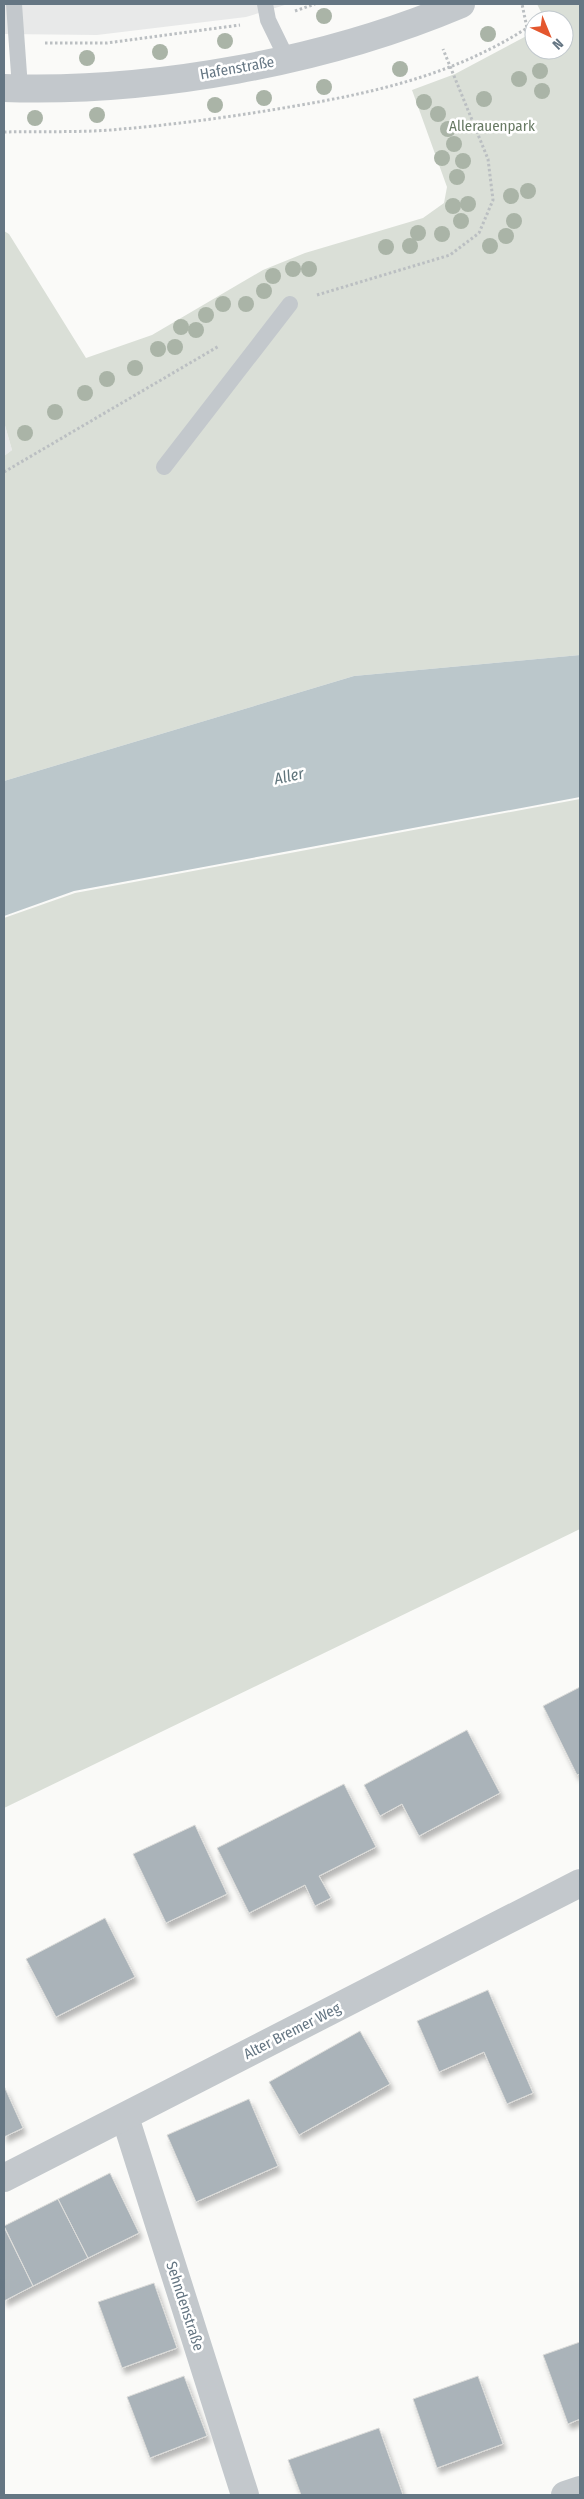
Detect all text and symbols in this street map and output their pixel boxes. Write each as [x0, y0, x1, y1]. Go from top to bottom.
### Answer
north arrow [524, 10, 574, 60]
text: N [549, 35, 567, 53]
street label: Hafenstraße [198, 53, 276, 83]
park label: Allerauenpark [449, 117, 535, 135]
water label: Aller [271, 764, 306, 789]
street label: Alter Bremer Weg [241, 1999, 343, 2063]
street label: Sehndenstraße [162, 2259, 208, 2353]

